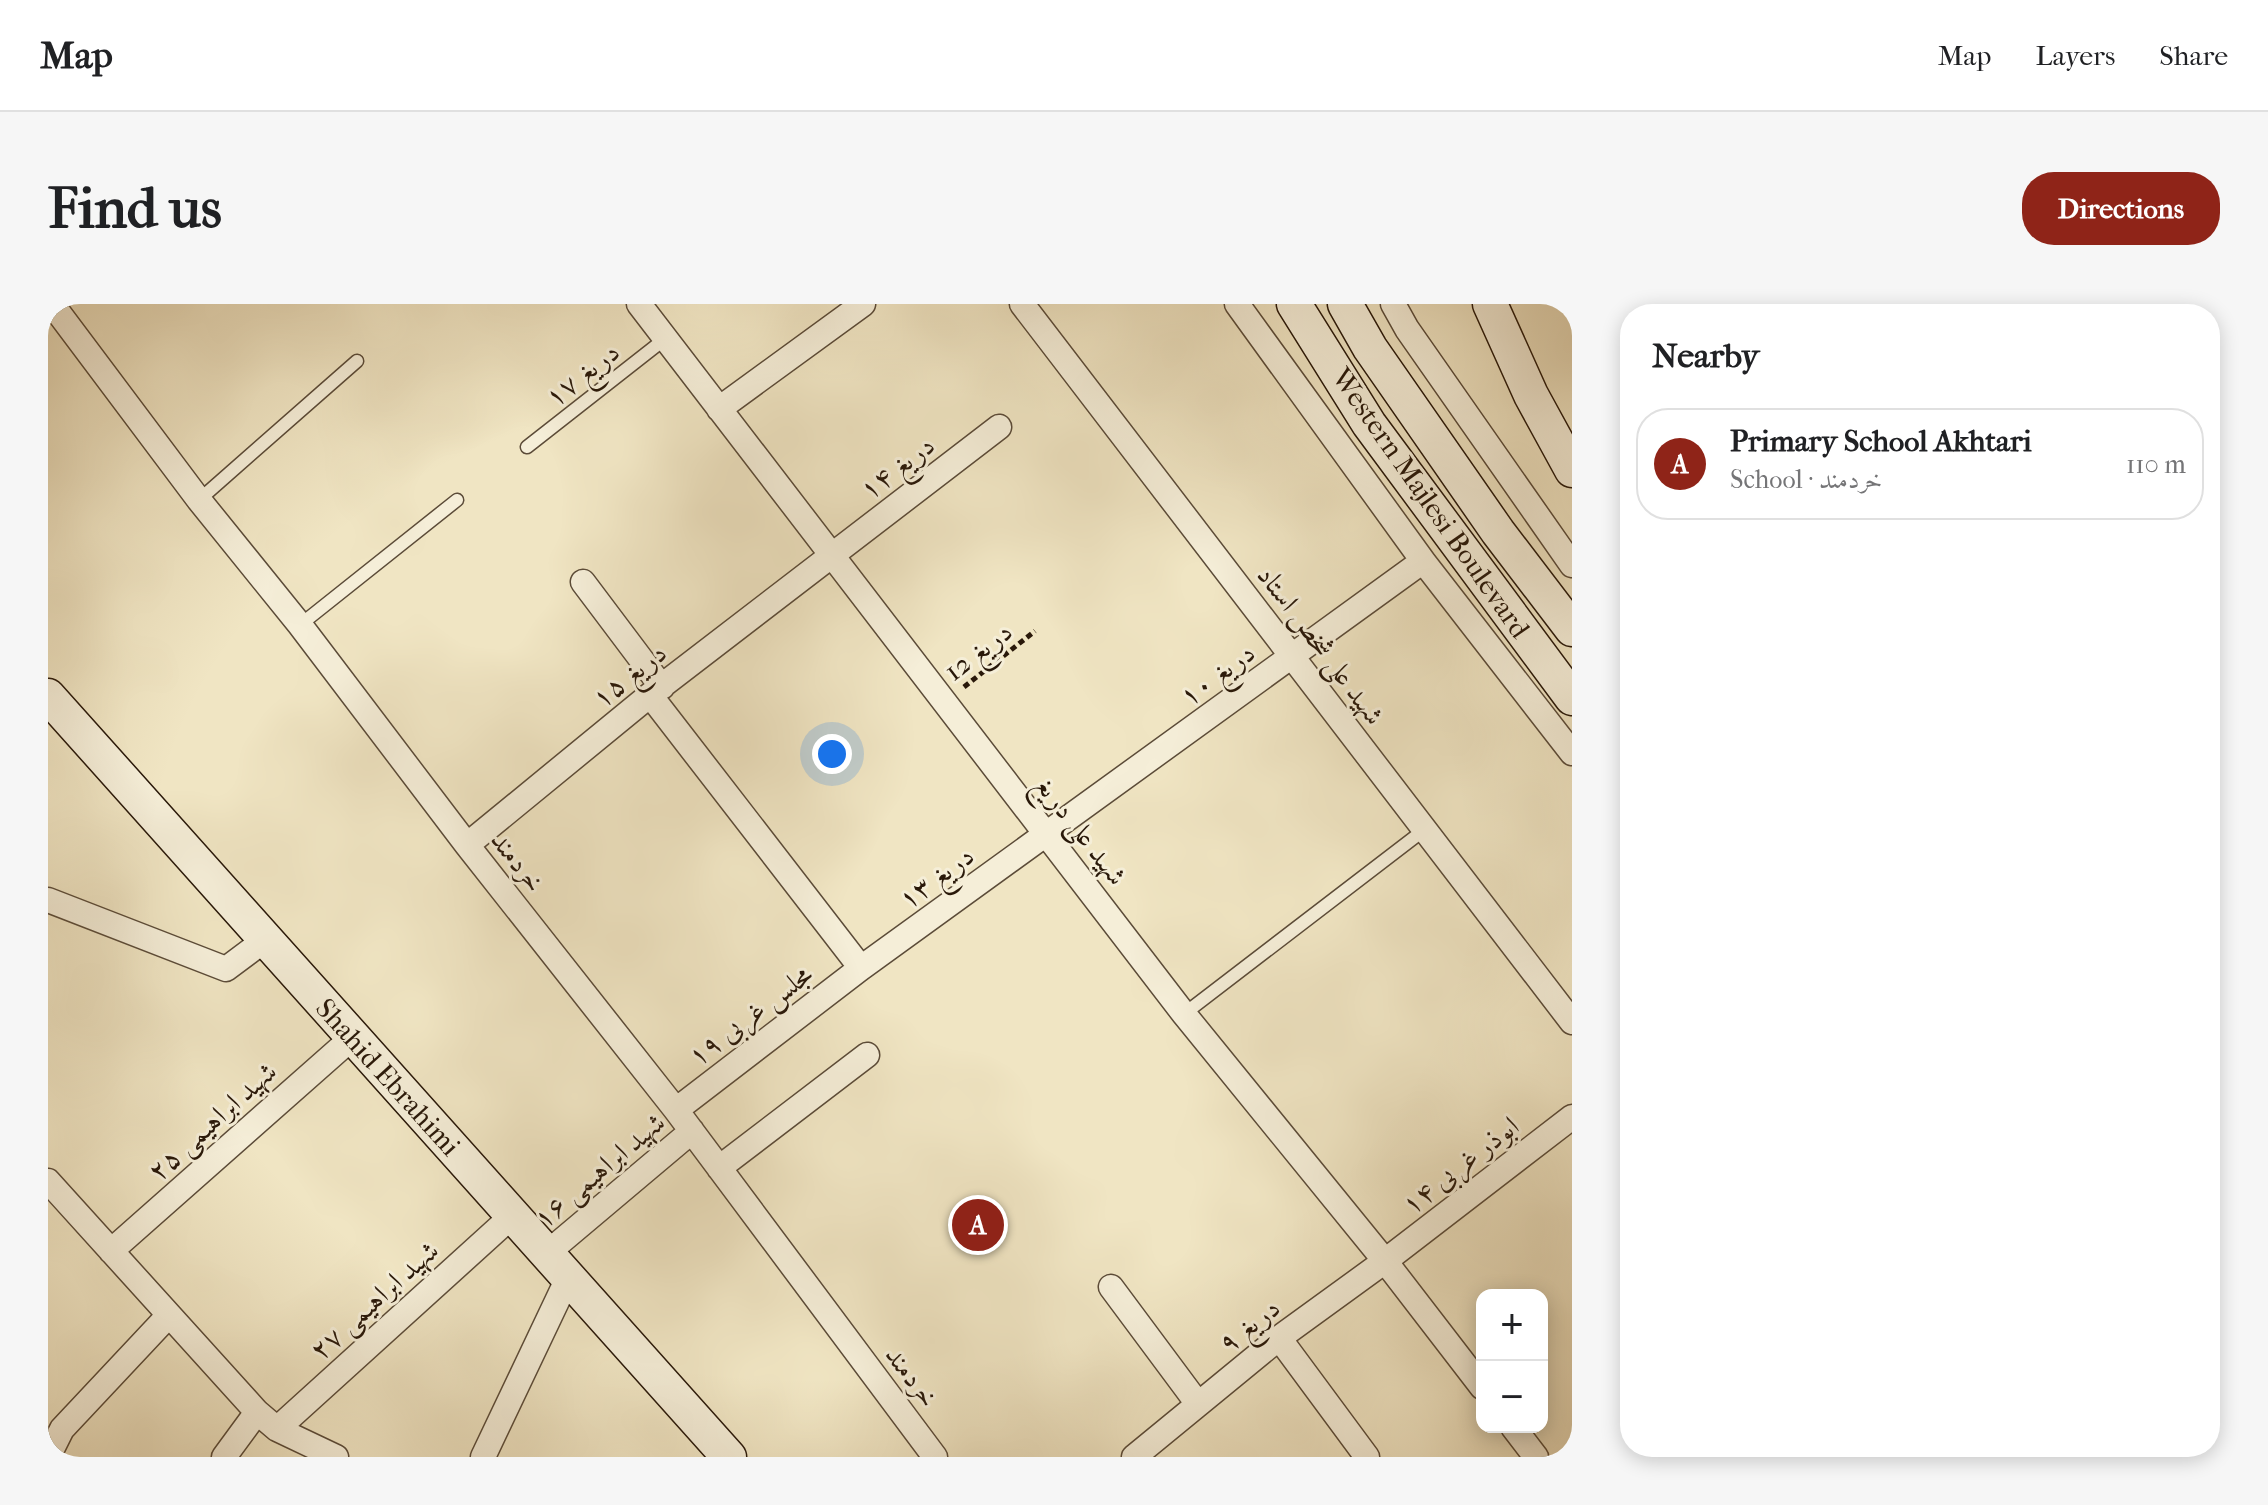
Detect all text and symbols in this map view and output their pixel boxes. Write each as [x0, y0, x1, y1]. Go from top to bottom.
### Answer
text: Map [40, 33, 113, 78]
text: Map [1938, 39, 1991, 72]
text: Layers [2035, 39, 2115, 72]
text: Share [2159, 39, 2228, 72]
button: Directions [2022, 172, 2220, 245]
text: Find us [48, 176, 222, 241]
street label: دریغ ۱۷ [538, 335, 631, 420]
text: Nearby [1652, 336, 1759, 376]
street label: Western Majlesi Boulevard [1325, 361, 1537, 645]
text: Primary School Akhtari [1730, 424, 2032, 459]
street label: دریغ ۱۴ [853, 428, 946, 513]
text: A [1672, 449, 1688, 480]
text: 110 m [2126, 449, 2186, 480]
text: School · خردمند [1730, 464, 1882, 495]
street label: شهید علی شخص استاد [1247, 559, 1392, 733]
street label: دریغ 12 [938, 614, 1024, 695]
street label: دریغ ۱۵ [585, 636, 678, 721]
street label: دریغ ۱۰ [1173, 636, 1266, 720]
your location [812, 734, 852, 774]
street label: شهید علی دریغ [1021, 768, 1134, 897]
street label: خردمند [484, 824, 552, 898]
street label: دریغ ۱۳ [892, 839, 985, 923]
street label: مجلس غربی ۱۹ [681, 958, 821, 1075]
street label: Shahid Ebrahimi [309, 992, 467, 1162]
street label: شهید ابراهیمی ۲۵ [141, 1055, 285, 1190]
street label: شهید ابراهیمی ۱۶ [527, 1105, 673, 1237]
street label: ابوذر غربی ۱۴ [1395, 1109, 1527, 1223]
pin: A [952, 1195, 1004, 1255]
street label: شهید ابراهیمی ۲۷ [303, 1234, 447, 1369]
map controls [1476, 1289, 1548, 1433]
button: + [1476, 1289, 1548, 1361]
street label: دریغ ۹ [1212, 1291, 1292, 1366]
street label: خردمند [878, 1339, 946, 1413]
button: − [1476, 1361, 1548, 1433]

